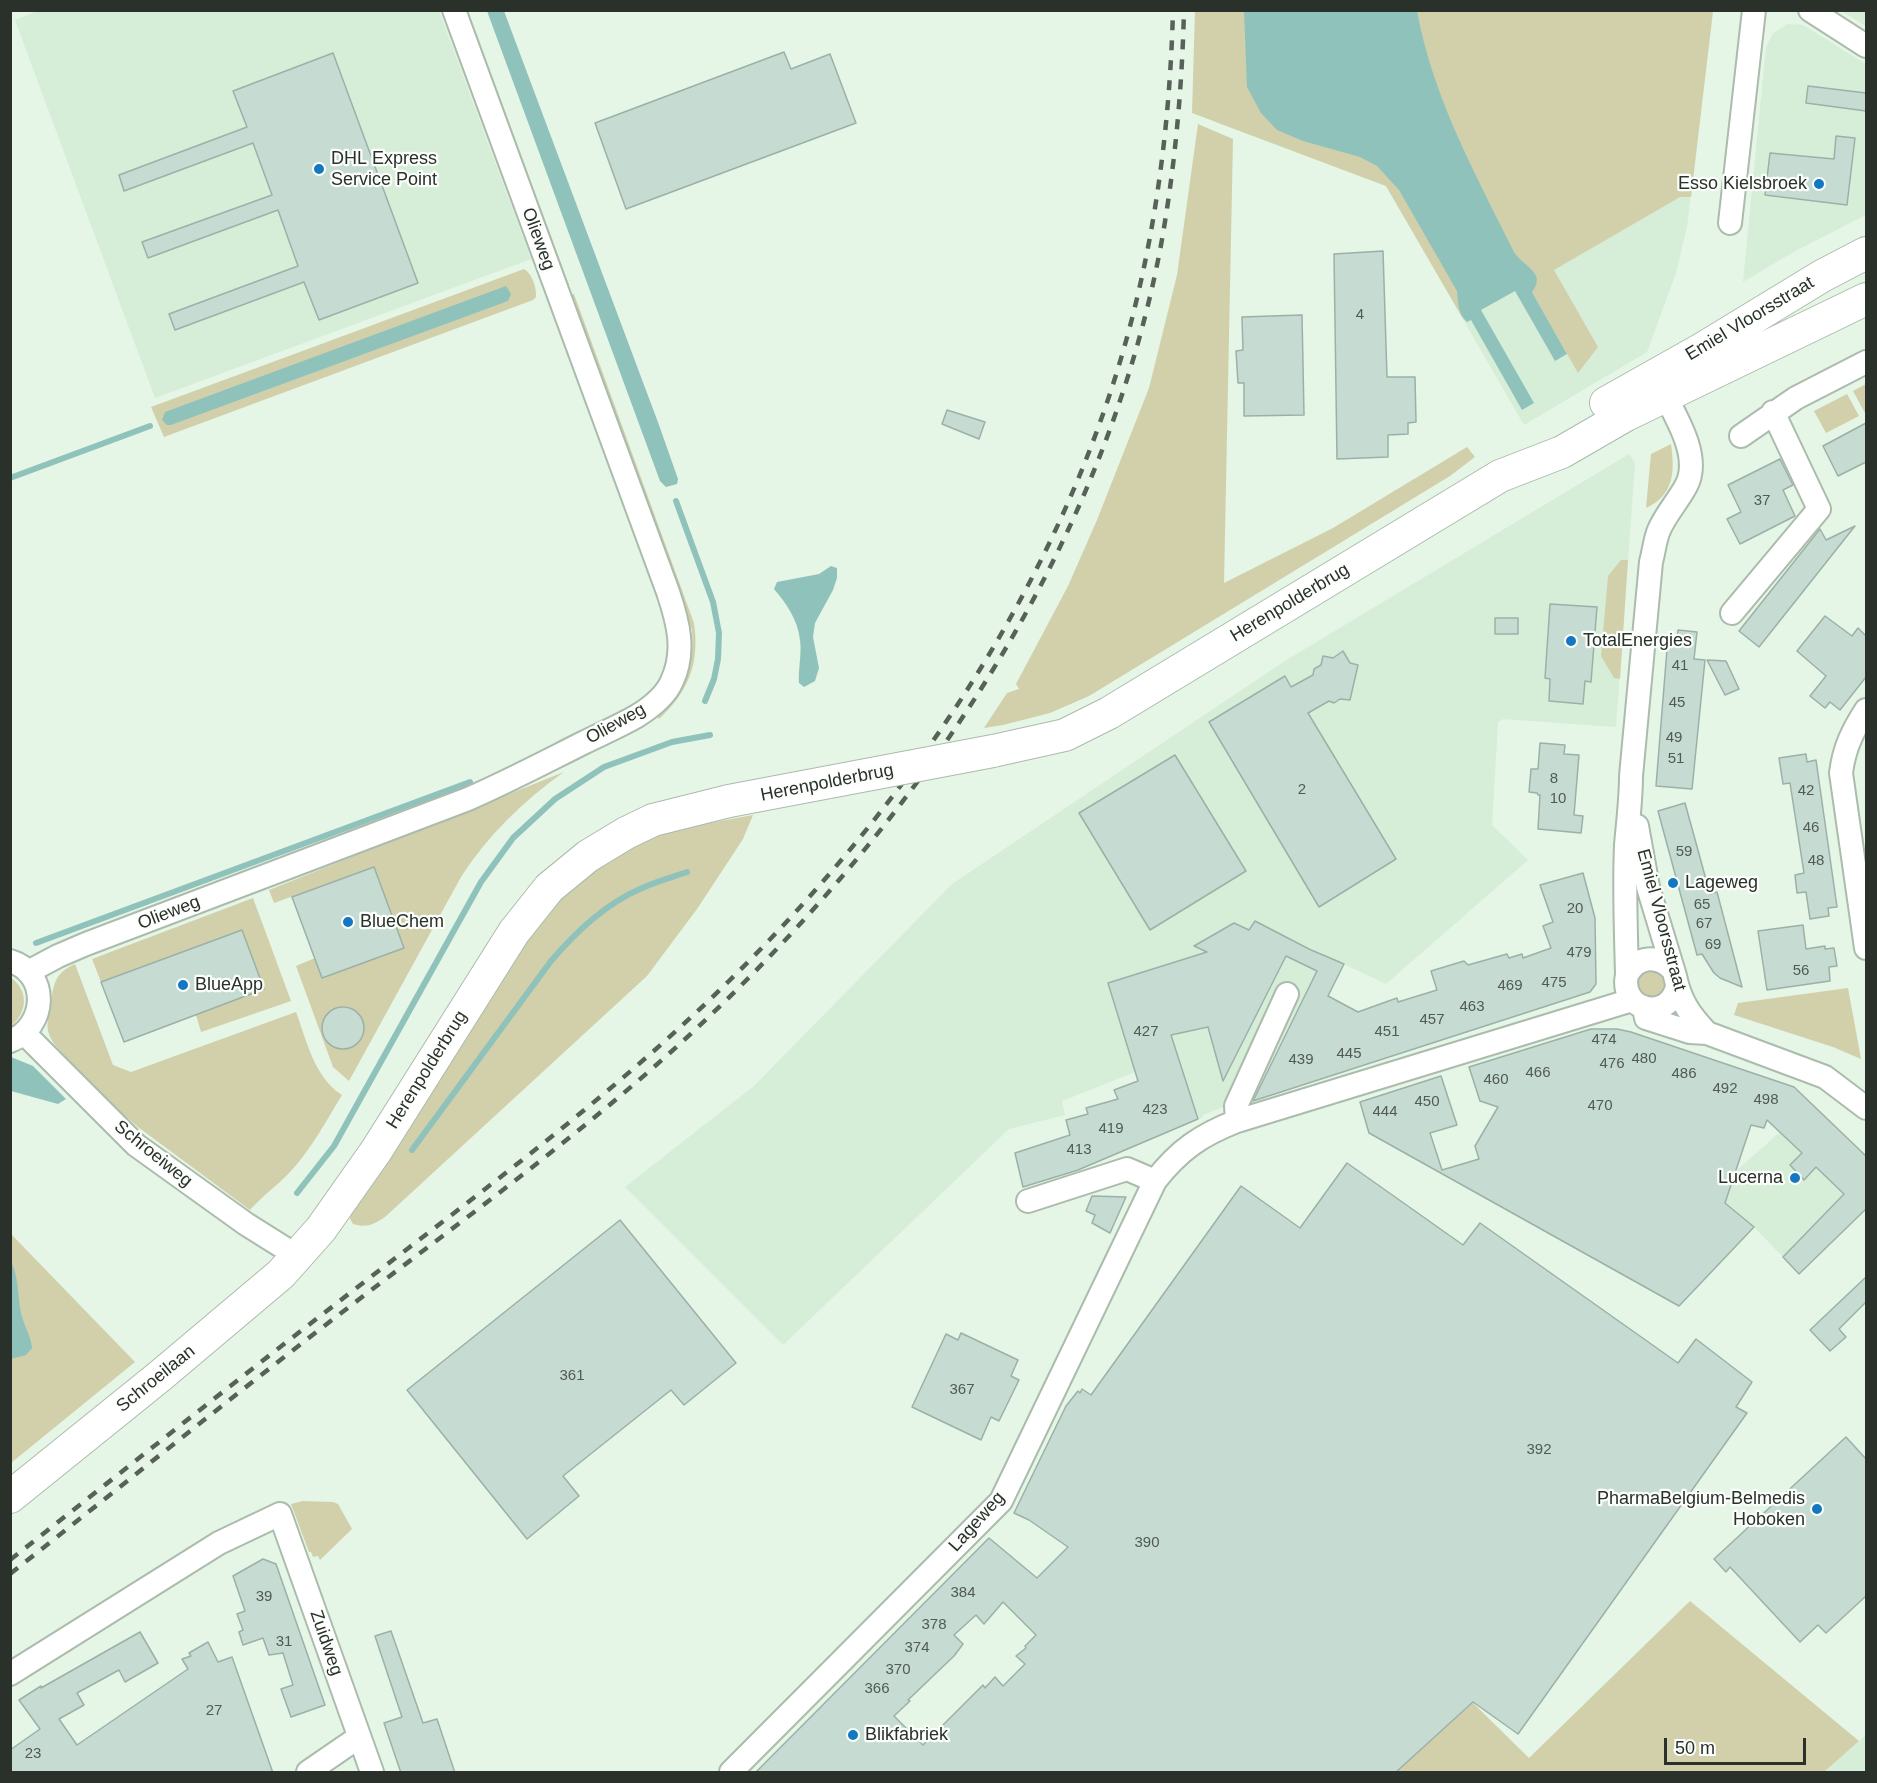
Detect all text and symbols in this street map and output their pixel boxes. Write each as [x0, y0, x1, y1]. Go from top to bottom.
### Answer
place label: DHL Express Service Point [331, 148, 437, 190]
marker: DHL Express Service Point [312, 162, 326, 176]
place label: Esso Kielsbroek [1678, 173, 1807, 195]
marker: Esso Kielsbroek [1812, 177, 1826, 191]
street label: Olieweg [517, 205, 559, 273]
street label: Emiel Vloorsstraat [1682, 272, 1818, 366]
house number: 4 [1356, 306, 1364, 324]
house number: 37 [1754, 492, 1770, 510]
street label: Herenpolderbrug [1227, 559, 1353, 647]
place label: TotalEnergies [1583, 630, 1692, 652]
marker: TotalEnergies [1564, 634, 1578, 648]
house number: 41 [1672, 657, 1688, 675]
house number: 45 [1669, 694, 1685, 712]
street label: Olieweg [582, 699, 650, 749]
house number: 49 [1666, 729, 1682, 747]
house number: 51 [1668, 750, 1684, 768]
street label: Herenpolderbrug [759, 760, 895, 806]
house number: 8 [1550, 770, 1558, 788]
house number: 2 [1298, 781, 1306, 799]
house number: 42 [1798, 782, 1814, 800]
house number: 10 [1550, 790, 1566, 808]
house number: 46 [1803, 819, 1819, 837]
house number: 59 [1676, 843, 1692, 861]
street label: Emiel Vloorsstraat [1632, 847, 1690, 993]
house number: 48 [1808, 852, 1824, 870]
place label: Lageweg [1685, 872, 1758, 894]
marker: Lageweg [1666, 876, 1680, 890]
street label: Olieweg [135, 891, 203, 935]
house number: 65 [1694, 896, 1710, 914]
house number: 20 [1567, 900, 1583, 918]
place label: BlueChem [360, 911, 444, 933]
marker: BlueChem [341, 915, 355, 929]
house number: 67 [1696, 915, 1712, 933]
house number: 69 [1705, 936, 1721, 954]
house number: 479 [1566, 944, 1592, 962]
house number: 56 [1793, 962, 1809, 980]
place label: BlueApp [195, 974, 263, 996]
house number: 475 [1541, 974, 1567, 992]
house number: 469 [1497, 977, 1523, 995]
marker: BlueApp [176, 978, 190, 992]
house number: 463 [1459, 998, 1485, 1016]
street label: Herenpolderbrug [382, 1007, 472, 1133]
house number: 457 [1419, 1011, 1445, 1029]
house number: 427 [1133, 1023, 1159, 1041]
house number: 451 [1374, 1023, 1400, 1041]
house number: 474 [1591, 1031, 1617, 1049]
house number: 445 [1336, 1045, 1362, 1063]
house number: 480 [1631, 1050, 1657, 1068]
house number: 439 [1288, 1051, 1314, 1069]
house number: 476 [1599, 1055, 1625, 1073]
house number: 466 [1525, 1064, 1551, 1082]
house number: 486 [1671, 1065, 1697, 1083]
house number: 460 [1483, 1071, 1509, 1089]
house number: 492 [1712, 1080, 1738, 1098]
house number: 498 [1753, 1091, 1779, 1109]
house number: 450 [1414, 1093, 1440, 1111]
house number: 470 [1587, 1097, 1613, 1115]
house number: 423 [1142, 1101, 1168, 1119]
house number: 444 [1372, 1103, 1398, 1121]
street label: Schroeiweg [110, 1116, 196, 1192]
house number: 419 [1098, 1120, 1124, 1138]
house number: 413 [1066, 1141, 1092, 1159]
place label: Lucerna [1718, 1167, 1783, 1189]
marker: Lucerna [1788, 1171, 1802, 1185]
street label: Schroeilaan [112, 1341, 200, 1417]
house number: 361 [559, 1367, 585, 1385]
house number: 367 [949, 1381, 975, 1399]
house number: 392 [1526, 1441, 1552, 1459]
street label: Lageweg [945, 1488, 1009, 1556]
place label: PharmaBelgium-Belmedis Hoboken [1597, 1488, 1805, 1530]
marker: PharmaBelgium-Belmedis Hoboken [1810, 1502, 1824, 1516]
house number: 390 [1134, 1534, 1160, 1552]
house number: 384 [950, 1584, 976, 1602]
house number: 39 [256, 1588, 272, 1606]
street label: Zuidweg [305, 1607, 347, 1679]
house number: 378 [921, 1616, 947, 1634]
house number: 31 [276, 1633, 292, 1651]
house number: 374 [904, 1639, 930, 1657]
house number: 370 [885, 1661, 911, 1679]
house number: 366 [864, 1680, 890, 1698]
house number: 27 [206, 1702, 222, 1720]
place label: Blikfabriek [865, 1724, 948, 1746]
scale bar [1667, 1726, 1810, 1764]
marker: Blikfabriek [846, 1728, 860, 1742]
text: 50 m [1675, 1738, 1715, 1758]
house number: 23 [25, 1745, 41, 1763]

